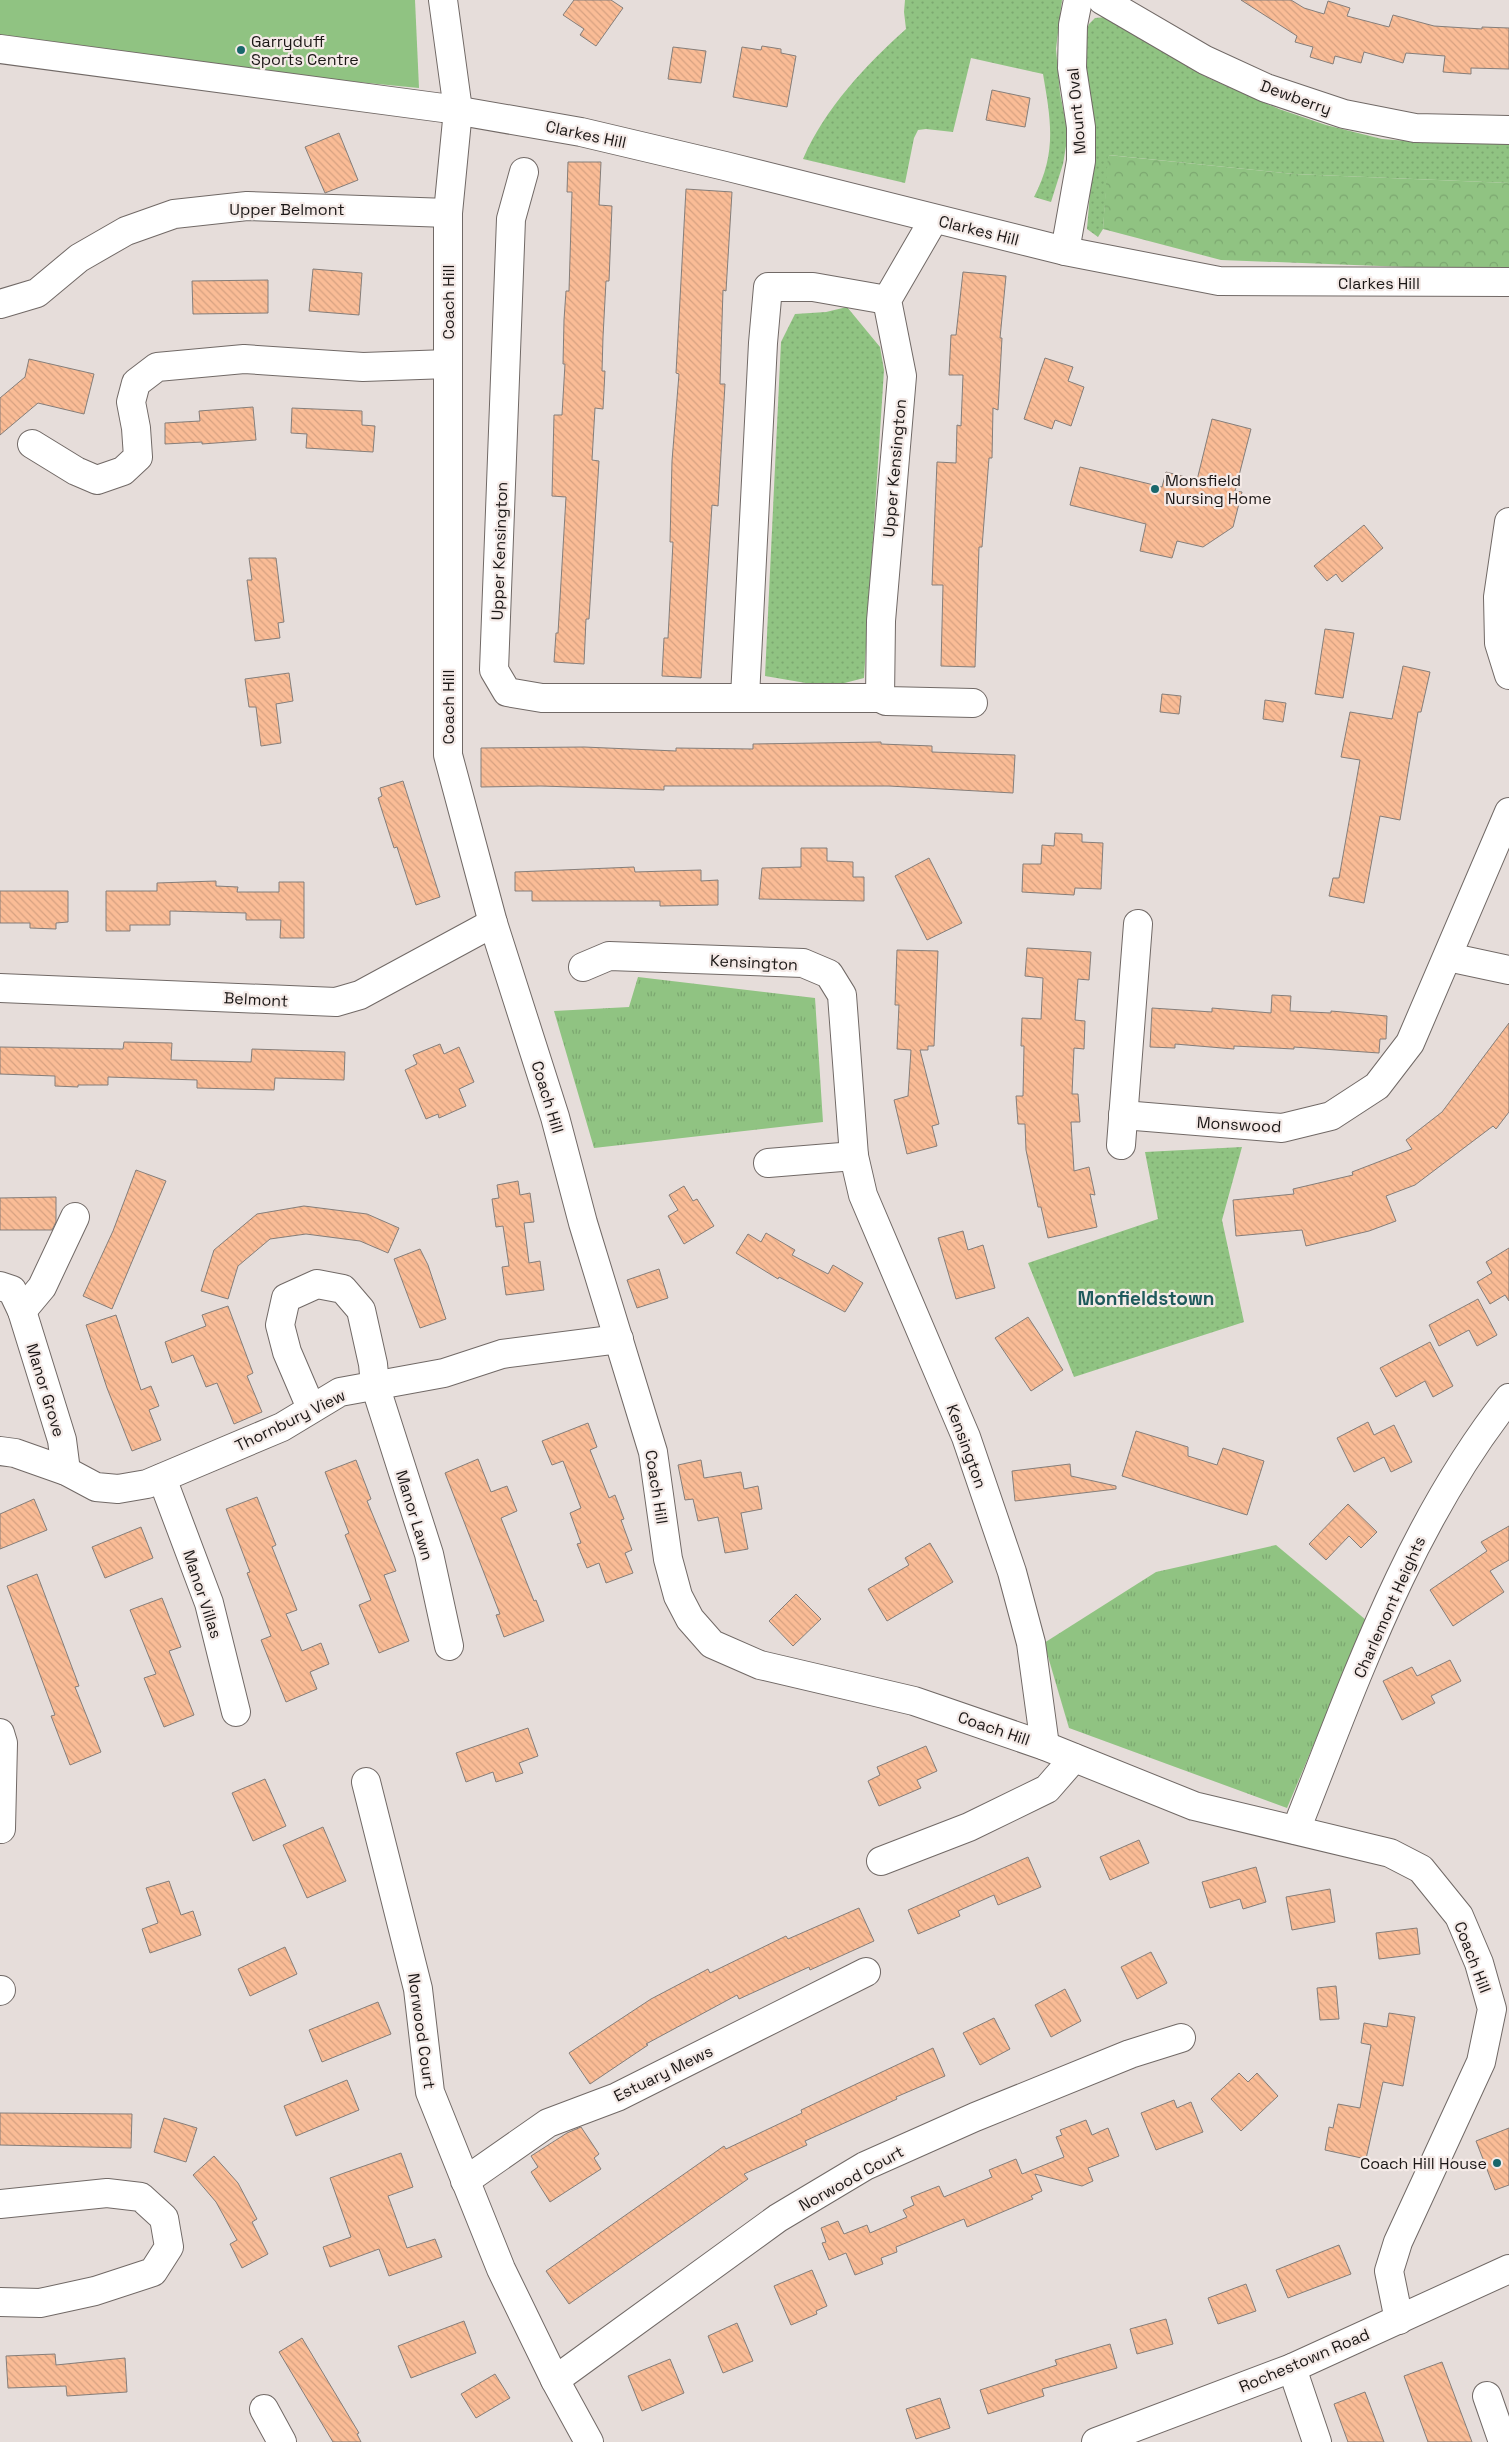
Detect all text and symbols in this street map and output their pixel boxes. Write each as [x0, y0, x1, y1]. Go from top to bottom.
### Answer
place label: Garryduff Sports Centre [251, 31, 359, 70]
marker: Garryduff Sports Centre [235, 44, 247, 56]
street label: Mount Oval [1062, 67, 1091, 155]
street label: Dewberry [1257, 75, 1334, 120]
street label: Clarkes Hill [544, 116, 628, 153]
street label: Upper Belmont [229, 199, 345, 220]
street label: Clarkes Hill [937, 210, 1021, 251]
street label: Coach Hill [438, 265, 459, 339]
street label: Clarkes Hill [1338, 273, 1420, 294]
street label: Upper Kensington [878, 398, 911, 538]
place label: Monsfield Nursing Home [1165, 470, 1271, 509]
street label: Upper Kensington [487, 481, 512, 621]
marker: Monsfield Nursing Home [1149, 483, 1161, 495]
street label: Coach Hill [438, 670, 459, 744]
street label: Kensington [710, 950, 798, 975]
street label: Belmont [223, 987, 289, 1012]
street label: Coach Hill [527, 1058, 569, 1136]
street label: Monswood [1196, 1112, 1282, 1137]
district label: Monfieldstown [1077, 1286, 1215, 1311]
street label: Manor Grove [21, 1341, 70, 1439]
street label: Thornbury View [231, 1385, 349, 1456]
street label: Kensington [942, 1401, 991, 1491]
street label: Coach Hill [640, 1448, 673, 1526]
street label: Manor Lawn [391, 1467, 438, 1563]
street label: Charlemont Heights [1349, 1533, 1430, 1681]
street label: Manor Villas [178, 1547, 227, 1641]
street label: Coach Hill [955, 1706, 1033, 1751]
street label: Coach Hill [1449, 1918, 1496, 1996]
street label: Norwood Court [403, 1972, 440, 2090]
street label: Estuary Mews [610, 2040, 716, 2107]
street label: Norwood Court [795, 2141, 907, 2216]
place label: Coach Hill House [1360, 2153, 1487, 2174]
marker: Coach Hill House [1491, 2157, 1503, 2169]
street label: Rochestown Road [1236, 2323, 1373, 2397]

